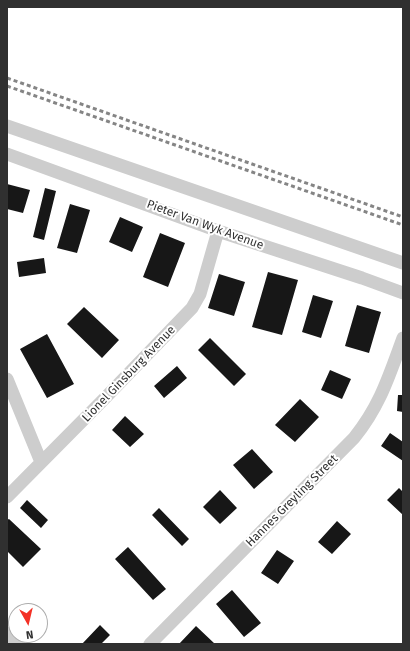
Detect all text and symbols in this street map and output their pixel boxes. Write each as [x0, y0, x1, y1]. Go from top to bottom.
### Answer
street label: Pieter Van Wyk Avenue [145, 197, 265, 253]
street label: Lionel Ginsburg Avenue [79, 323, 179, 425]
street label: Hannes Greyling Street [243, 452, 341, 550]
north arrow [8, 603, 48, 643]
text: N [25, 627, 34, 641]

